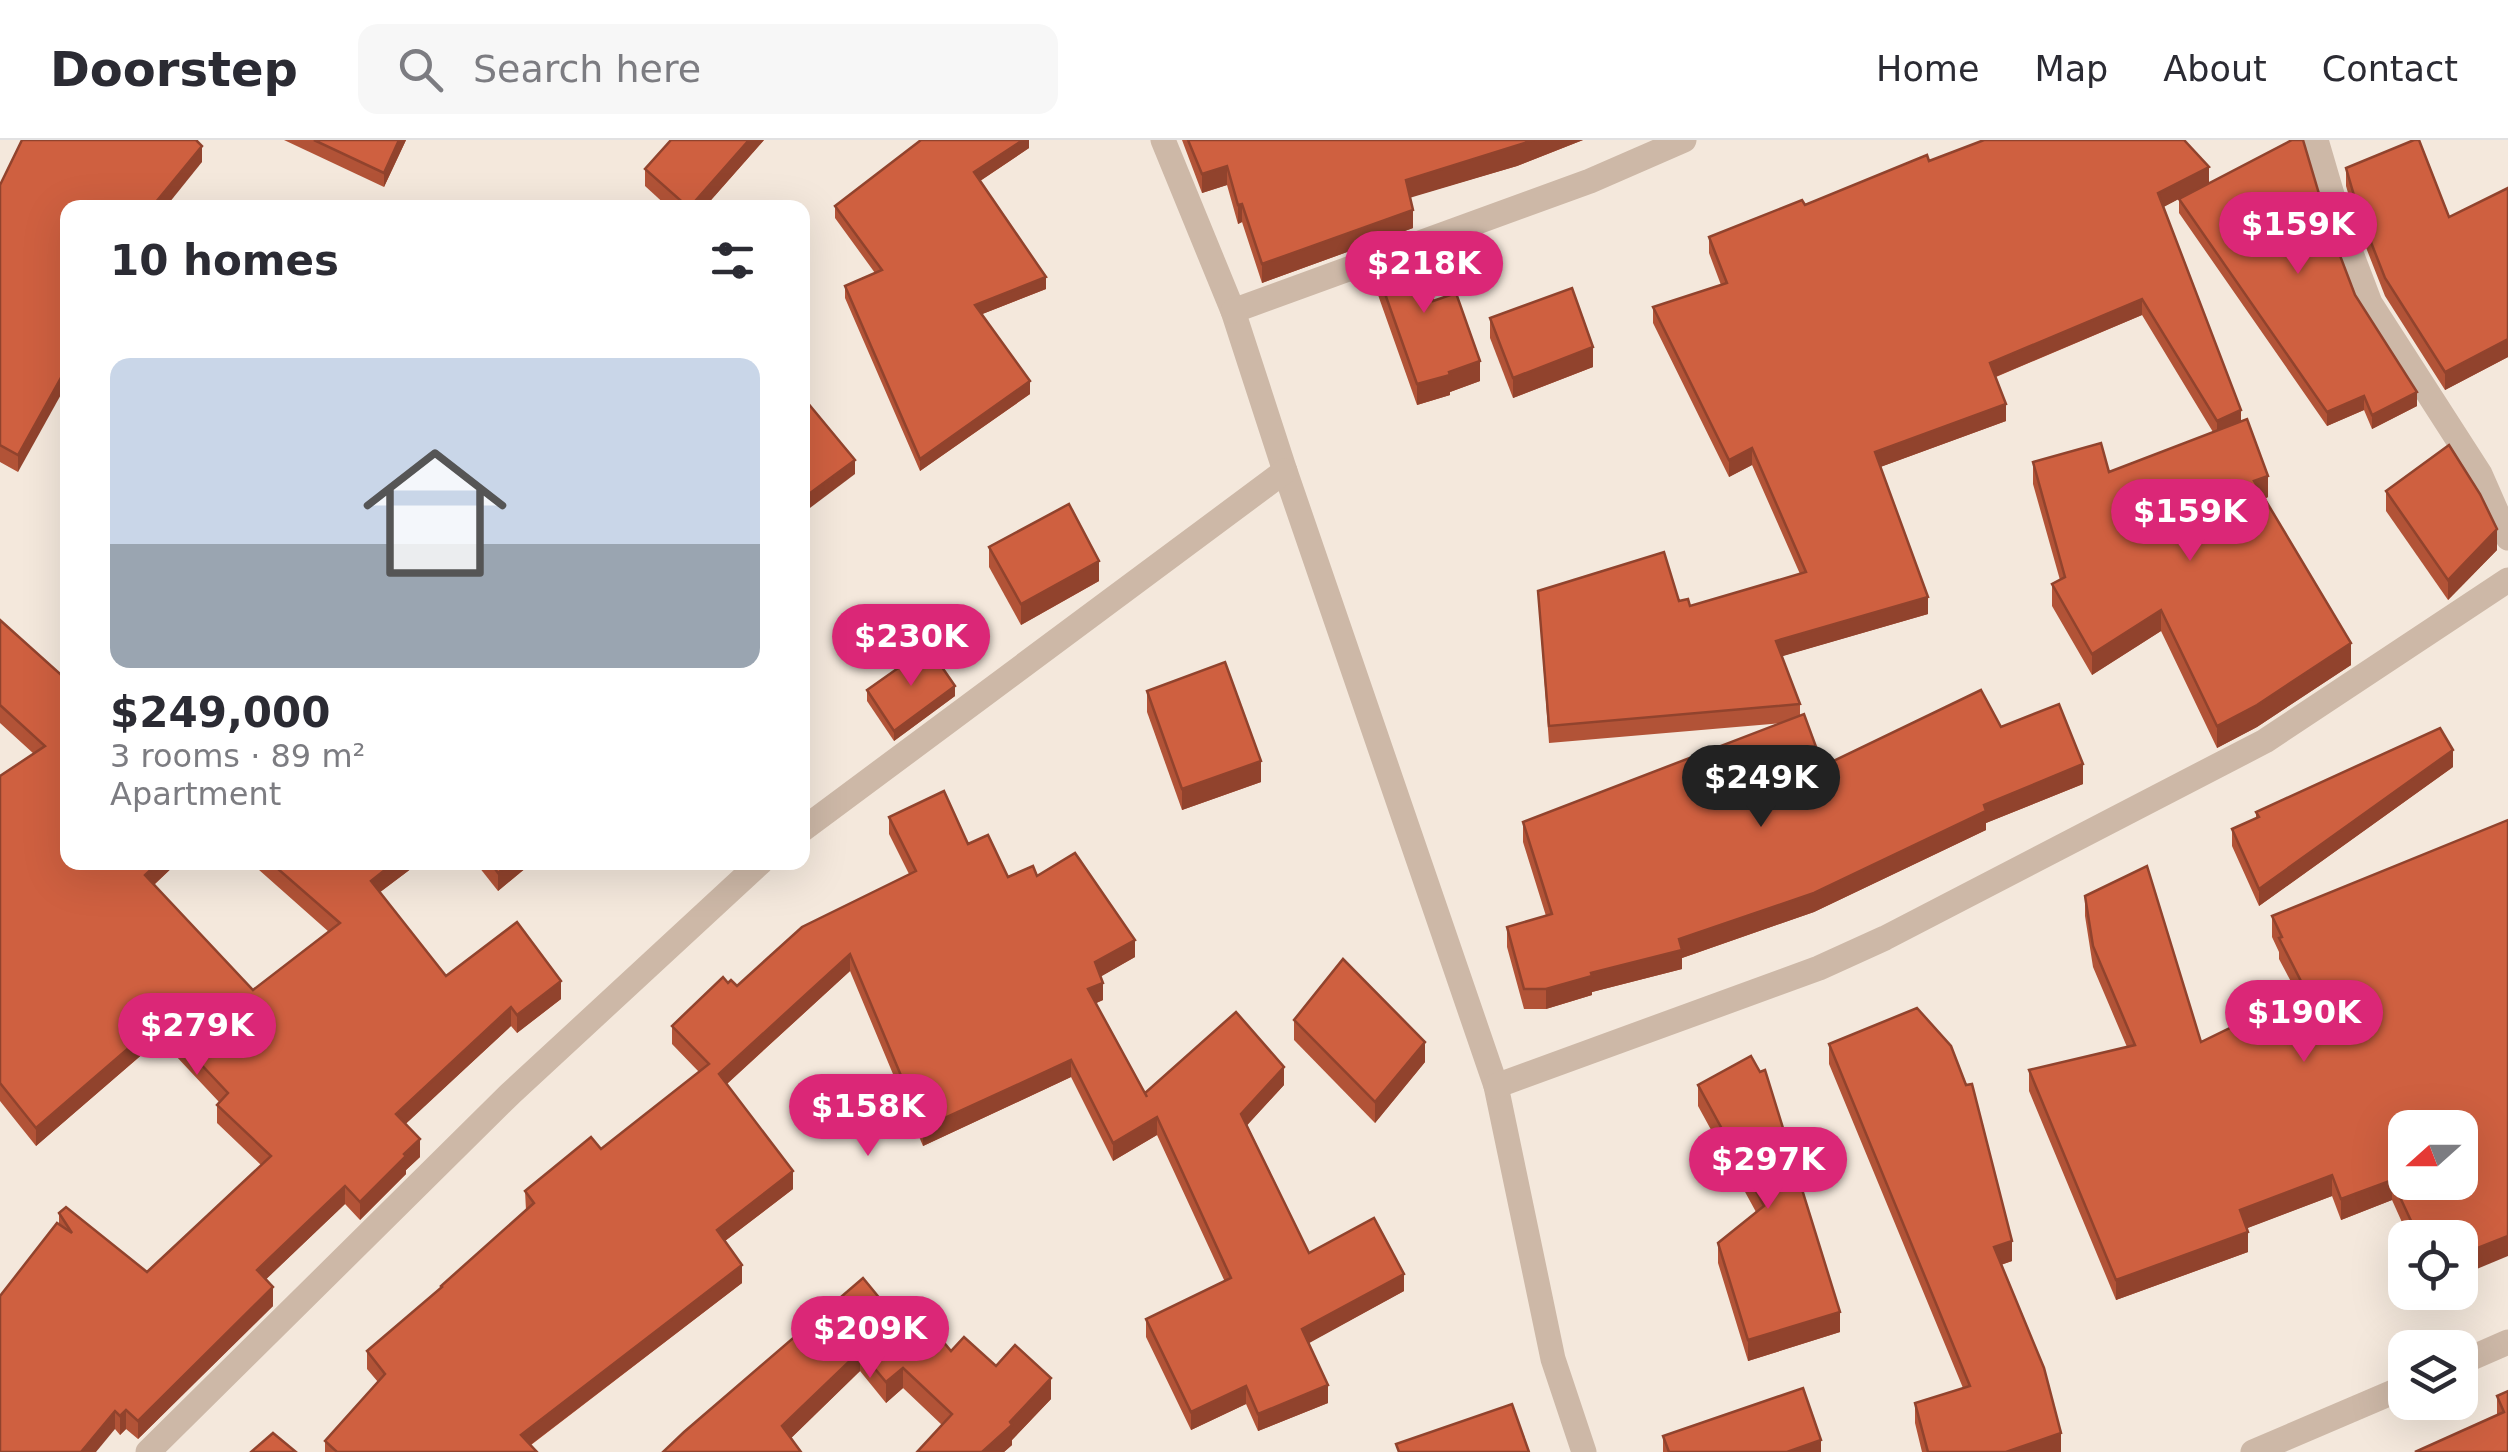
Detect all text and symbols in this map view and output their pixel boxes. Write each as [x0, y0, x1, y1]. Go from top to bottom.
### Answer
search box [358, 24, 1058, 114]
text: Doorstep [50, 41, 298, 97]
icon: search [393, 42, 448, 97]
text: Search here [473, 47, 701, 91]
text: Home [1876, 49, 1979, 89]
text: Map [2034, 49, 2108, 89]
text: About [2163, 49, 2267, 89]
text: Contact [2322, 49, 2458, 89]
pin: $159K [2228, 192, 2368, 277]
text: $159K [2241, 205, 2355, 243]
pin: $218K [1354, 231, 1494, 316]
icon: filters [705, 233, 760, 288]
text: 10 homes [110, 236, 339, 285]
text: $218K [1367, 244, 1481, 282]
icon: home [345, 423, 525, 603]
pin: $159K [2120, 479, 2260, 564]
text: $159K [2133, 492, 2247, 530]
pin: $230K [841, 604, 981, 689]
text: $230K [854, 617, 968, 655]
text: $249,000 [110, 688, 331, 737]
text: 3 rooms · 89 m² [110, 737, 365, 775]
pin: $249K [1691, 745, 1831, 830]
text: $249K [1704, 758, 1818, 796]
text: Apartment [110, 775, 281, 813]
pin: $190K [2234, 980, 2374, 1065]
pin: $279K [127, 993, 267, 1078]
text: $190K [2247, 993, 2361, 1031]
text: $279K [140, 1006, 254, 1044]
pin: $158K [798, 1074, 938, 1159]
text: $158K [811, 1087, 925, 1125]
north arrow [2388, 1110, 2478, 1200]
map controls [2388, 1110, 2478, 1420]
pin: $297K [1698, 1127, 1838, 1212]
text: $297K [1711, 1140, 1825, 1178]
button: locate [2388, 1220, 2478, 1310]
pin: $209K [800, 1296, 940, 1381]
text: $209K [813, 1309, 927, 1347]
button: layers [2388, 1330, 2478, 1420]

